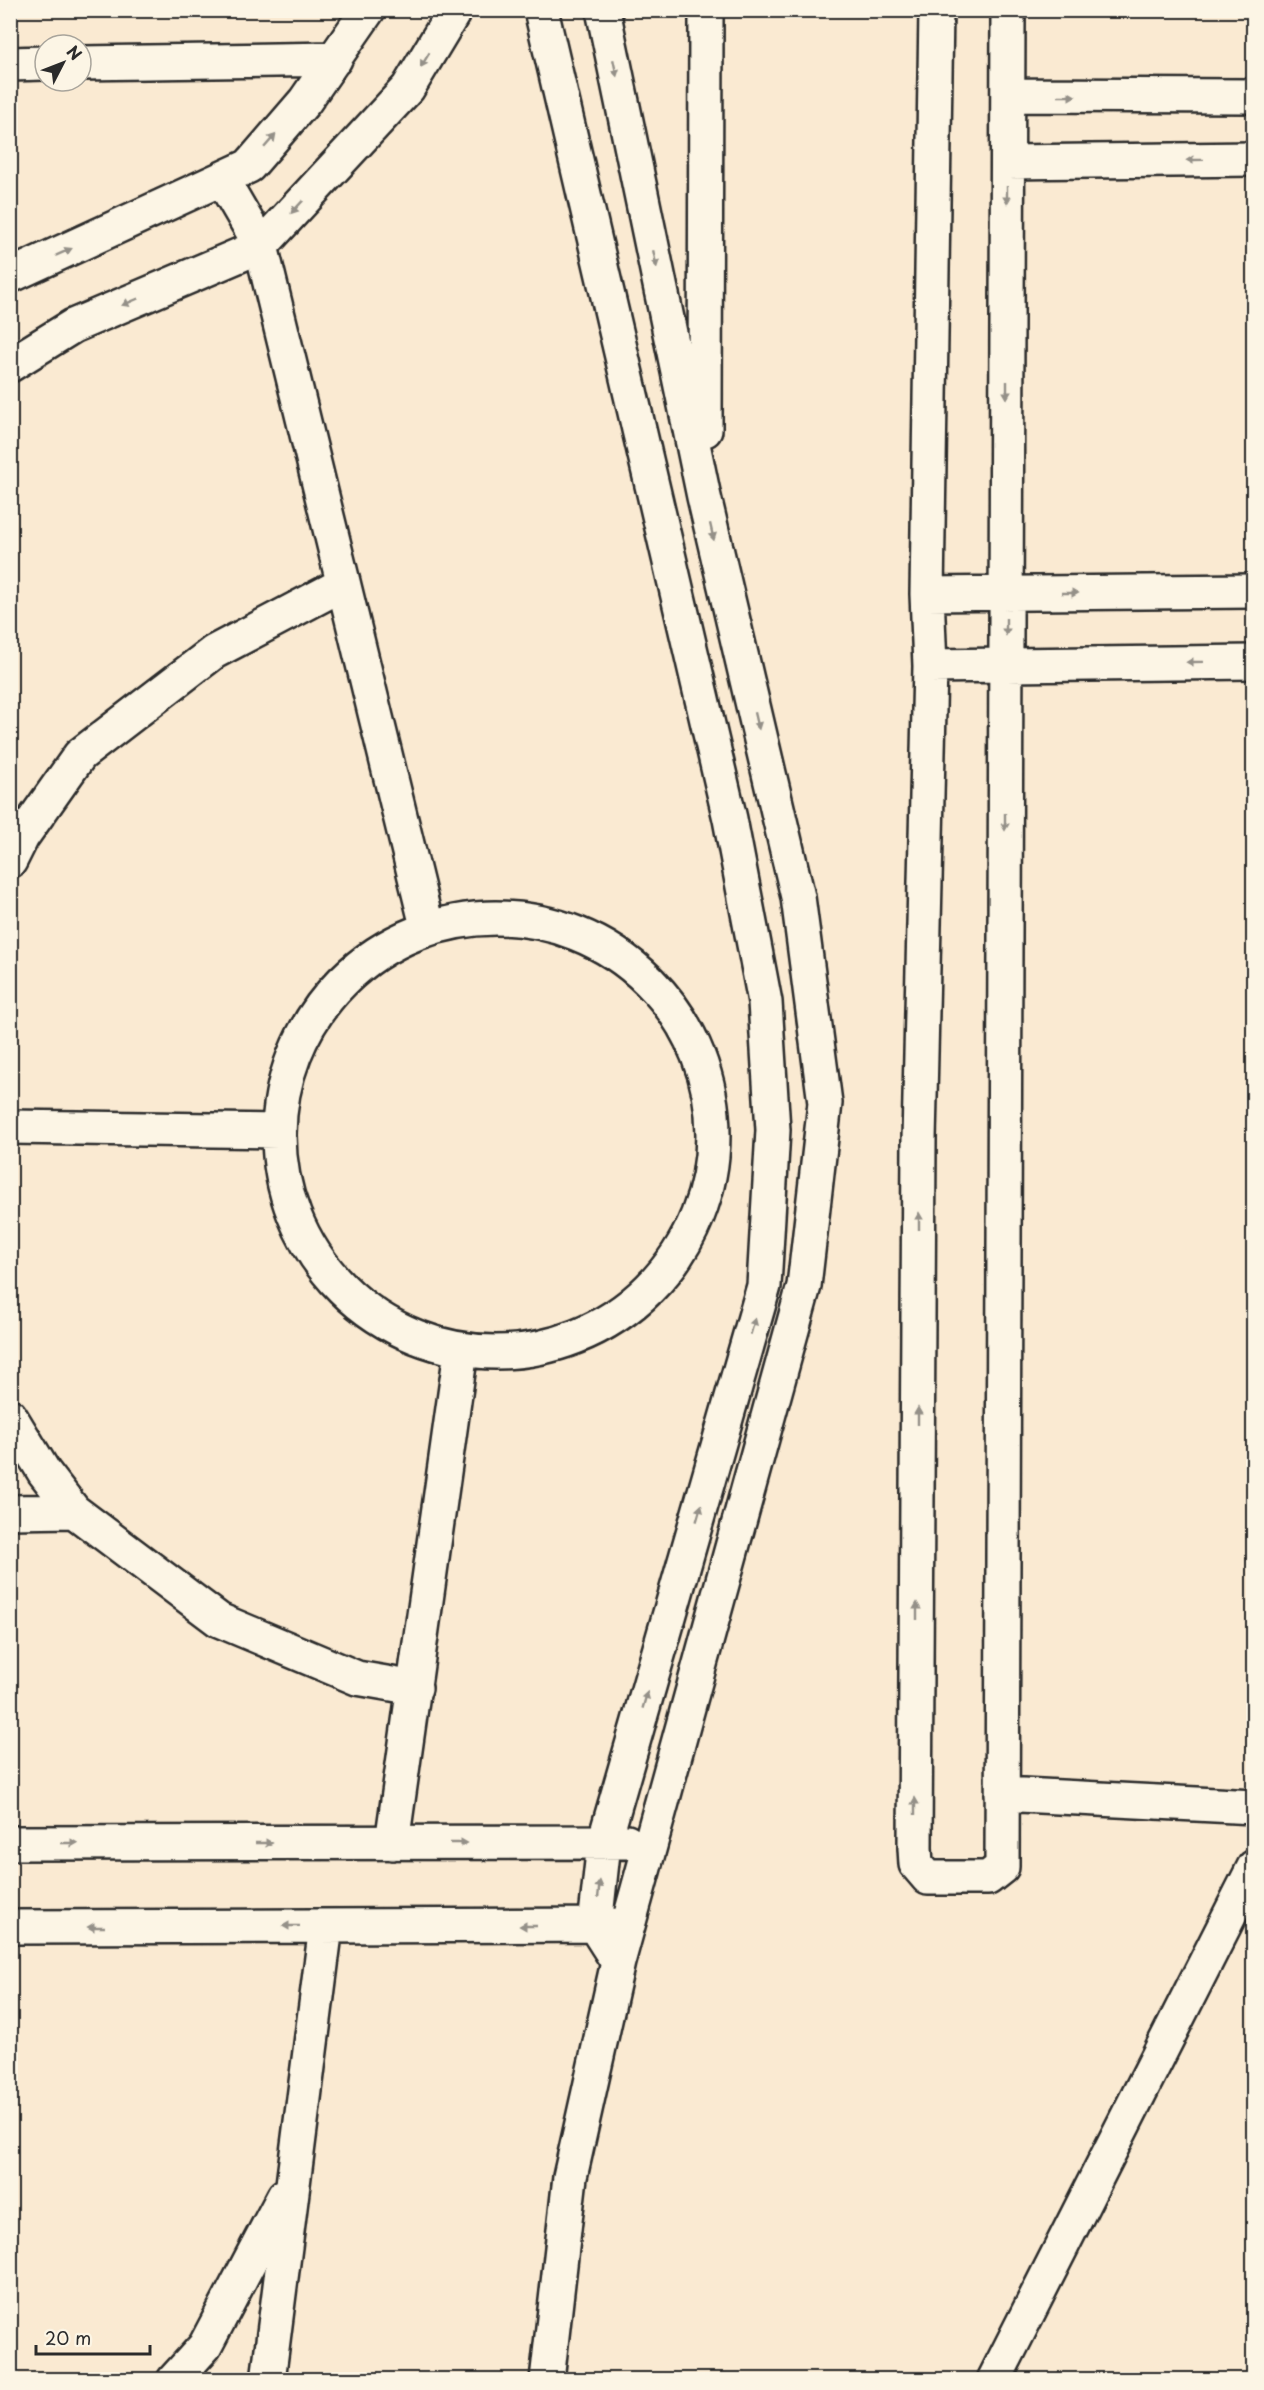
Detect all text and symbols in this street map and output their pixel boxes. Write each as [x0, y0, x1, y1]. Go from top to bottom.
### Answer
north arrow [33, 33, 93, 93]
text: N [62, 40, 88, 65]
one-way arrow [419, 52, 430, 68]
one-way arrow [611, 58, 620, 77]
one-way arrow [1057, 91, 1076, 101]
one-way arrow [264, 133, 277, 149]
one-way arrow [1186, 155, 1205, 164]
one-way arrow [1002, 185, 1012, 204]
one-way arrow [291, 199, 304, 214]
one-way arrow [55, 247, 73, 257]
one-way arrow [651, 249, 660, 268]
one-way arrow [121, 297, 139, 307]
one-way arrow [1002, 380, 1012, 399]
one-way arrow [708, 522, 718, 541]
one-way arrow [1060, 588, 1079, 598]
one-way arrow [1001, 617, 1011, 636]
one-way arrow [1186, 657, 1205, 667]
one-way arrow [753, 712, 762, 731]
one-way arrow [1000, 812, 1010, 831]
one-way arrow [914, 1211, 924, 1230]
one-way arrow [749, 1317, 758, 1335]
one-way arrow [913, 1406, 923, 1425]
one-way arrow [695, 1504, 704, 1522]
one-way arrow [912, 1601, 921, 1620]
one-way arrow [641, 1691, 650, 1709]
one-way arrow [911, 1796, 920, 1815]
one-way arrow [59, 1838, 78, 1848]
one-way arrow [254, 1838, 273, 1848]
one-way arrow [449, 1838, 468, 1848]
one-way arrow [594, 1880, 604, 1899]
one-way arrow [281, 1921, 300, 1931]
one-way arrow [518, 1921, 537, 1931]
one-way arrow [86, 1922, 105, 1932]
scale bar [36, 2318, 150, 2356]
text: 20 m [45, 2324, 91, 2351]

